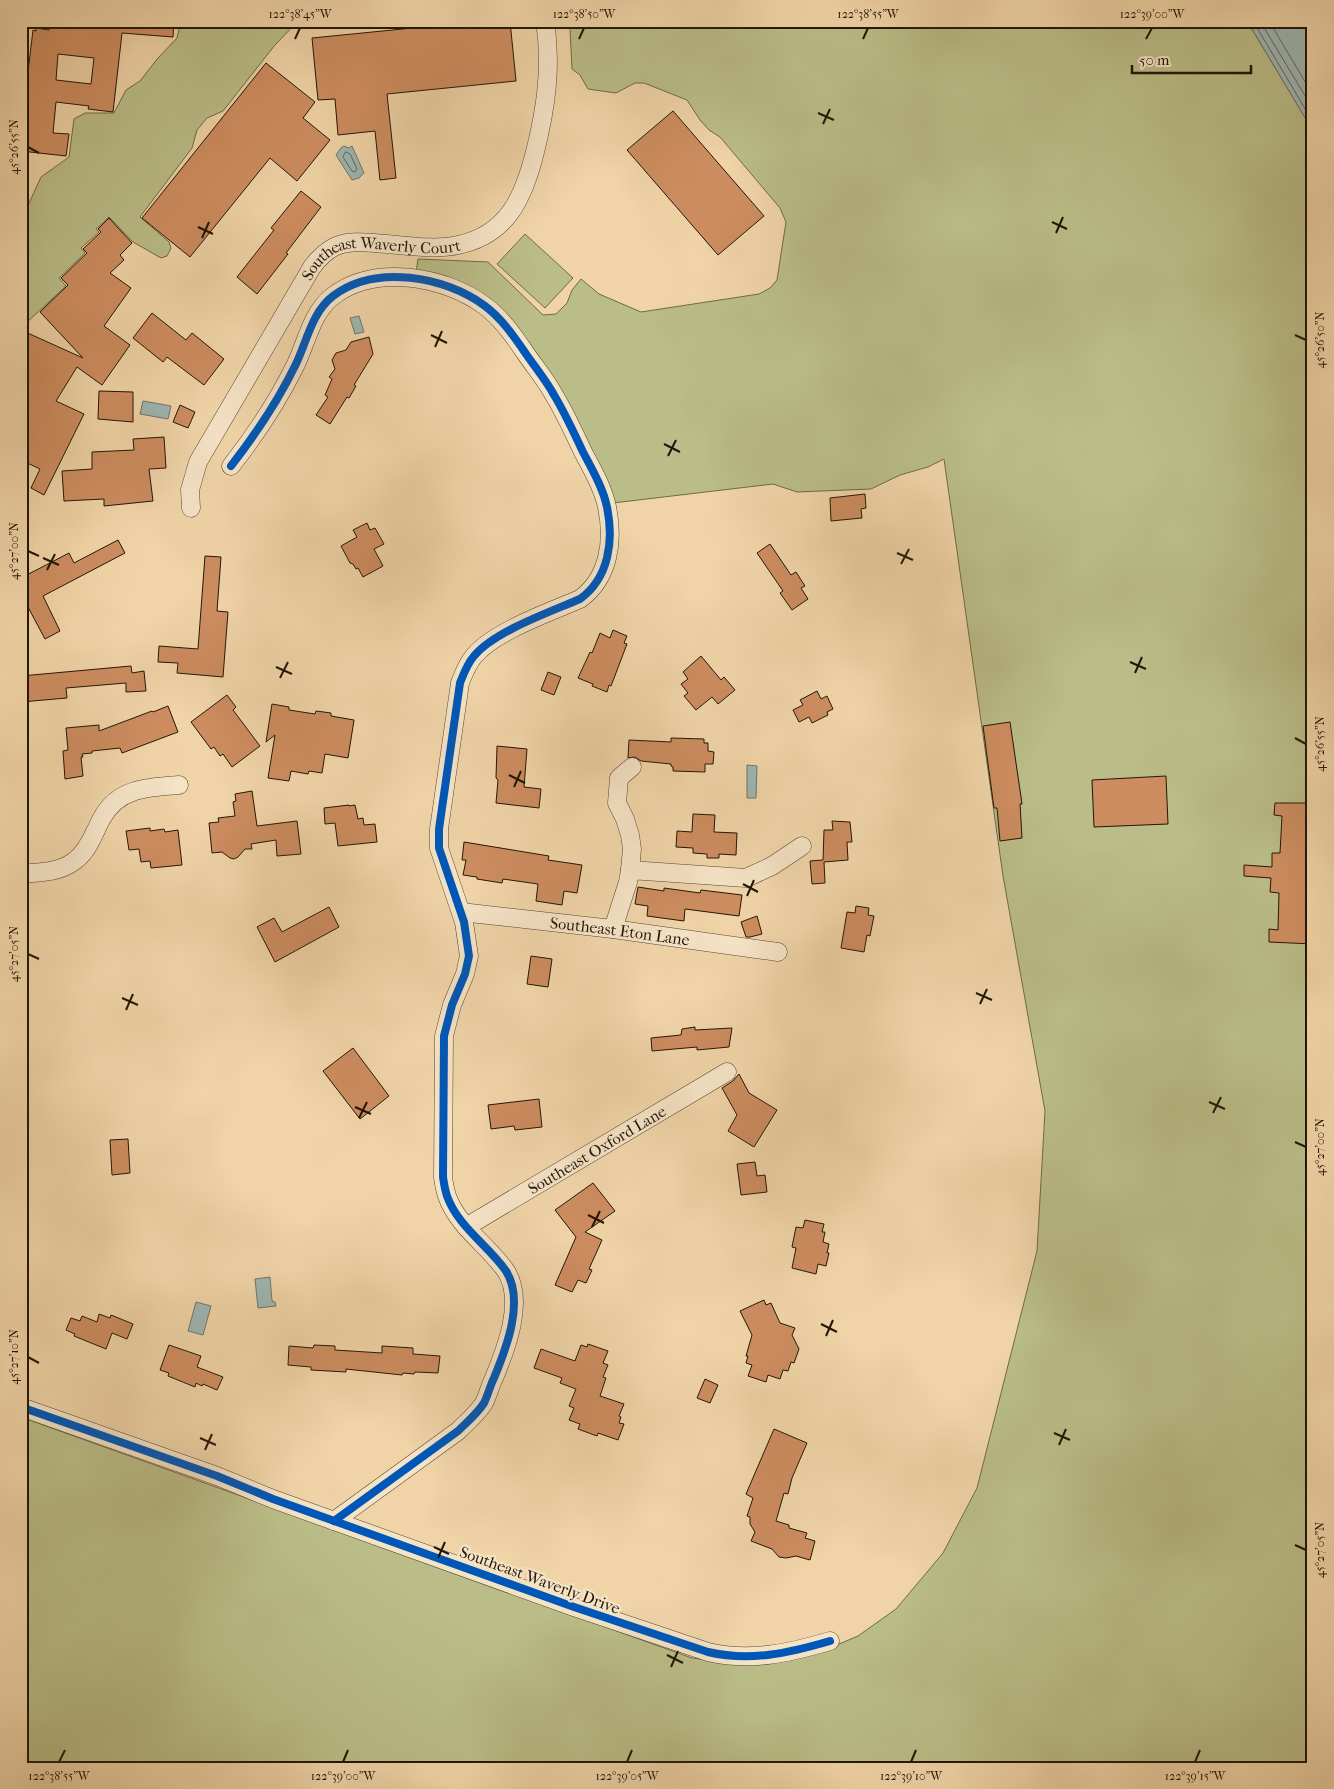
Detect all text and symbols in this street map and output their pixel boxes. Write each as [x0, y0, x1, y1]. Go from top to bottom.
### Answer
text: 122°38'45"W [269, 7, 333, 21]
text: 122°38'50"W [553, 7, 617, 21]
text: 122°38'55"W [837, 7, 900, 21]
text: 122°39'00"W [1120, 7, 1185, 21]
scale bar [1132, 42, 1250, 74]
text: 50 m [1139, 51, 1170, 69]
text: 45°26'55"N [7, 119, 21, 175]
street label: Southeast Waverly Court [297, 232, 463, 283]
text: 45°26'50"N [1313, 311, 1327, 369]
text: 45°27'00"N [7, 522, 21, 580]
text: 45°26'55"N [1313, 716, 1327, 772]
street label: Southeast Eton Lane [549, 913, 691, 949]
text: 45°27'05"N [7, 926, 21, 982]
street label: Southeast Oxford Lane [524, 1101, 669, 1198]
text: 45°27'00"N [1313, 1118, 1327, 1176]
text: 45°27'10"N [7, 1329, 21, 1385]
text: 45°27'05"N [1313, 1522, 1327, 1578]
street label: Southeast Waverly Drive [457, 1542, 623, 1618]
text: 122°38'55"W [28, 1769, 91, 1783]
text: 122°39'00"W [311, 1769, 376, 1783]
text: 122°39'05"W [595, 1769, 660, 1783]
text: 122°39'10"W [880, 1769, 943, 1783]
text: 122°39'15"W [1165, 1769, 1227, 1783]

